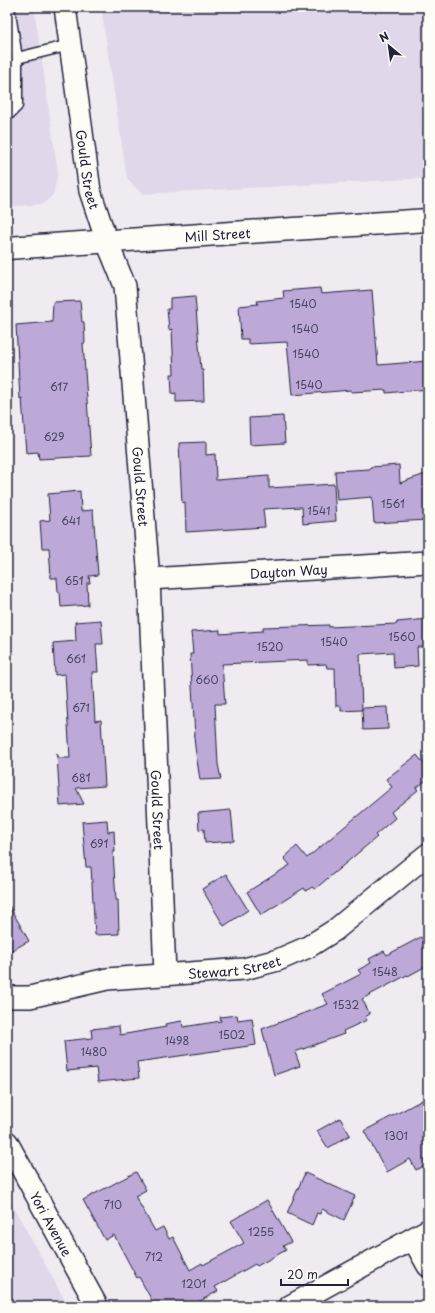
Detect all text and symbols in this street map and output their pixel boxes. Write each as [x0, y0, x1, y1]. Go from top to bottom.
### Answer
north arrow [369, 26, 409, 66]
text: N [376, 27, 392, 46]
street label: Gould Street [72, 129, 105, 211]
street label: Mill Street [184, 222, 251, 246]
house number: 1540 [290, 295, 316, 312]
house number: 1540 [292, 320, 318, 337]
house number: 1540 [293, 345, 319, 362]
house number: 1540 [296, 376, 322, 393]
house number: 617 [50, 378, 68, 395]
house number: 629 [44, 428, 64, 445]
street label: Gould Street [129, 446, 154, 527]
house number: 1561 [381, 495, 405, 512]
house number: 1541 [308, 502, 330, 519]
house number: 641 [61, 512, 81, 529]
street label: Dayton Way [249, 559, 328, 582]
house number: 651 [64, 572, 84, 589]
house number: 1560 [388, 628, 416, 645]
house number: 1540 [321, 633, 347, 650]
house number: 1520 [257, 638, 283, 655]
house number: 661 [66, 650, 86, 667]
house number: 660 [195, 671, 219, 688]
house number: 671 [72, 699, 90, 716]
house number: 681 [71, 769, 91, 786]
street label: Gould Street [147, 769, 169, 850]
house number: 691 [90, 835, 108, 852]
street label: Stewart Street [187, 950, 283, 983]
house number: 1548 [372, 963, 398, 980]
house number: 1532 [333, 996, 359, 1013]
house number: 1502 [219, 1026, 246, 1043]
house number: 1498 [165, 1032, 189, 1049]
house number: 1480 [81, 1043, 107, 1060]
house number: 1301 [384, 1127, 408, 1144]
street label: Yori Avenue [26, 1188, 77, 1259]
house number: 710 [104, 1196, 122, 1213]
house number: 1255 [248, 1223, 274, 1240]
house number: 712 [145, 1248, 163, 1265]
scale bar [281, 1261, 348, 1287]
text: 20 m [287, 1265, 318, 1283]
house number: 1201 [182, 1275, 207, 1292]

